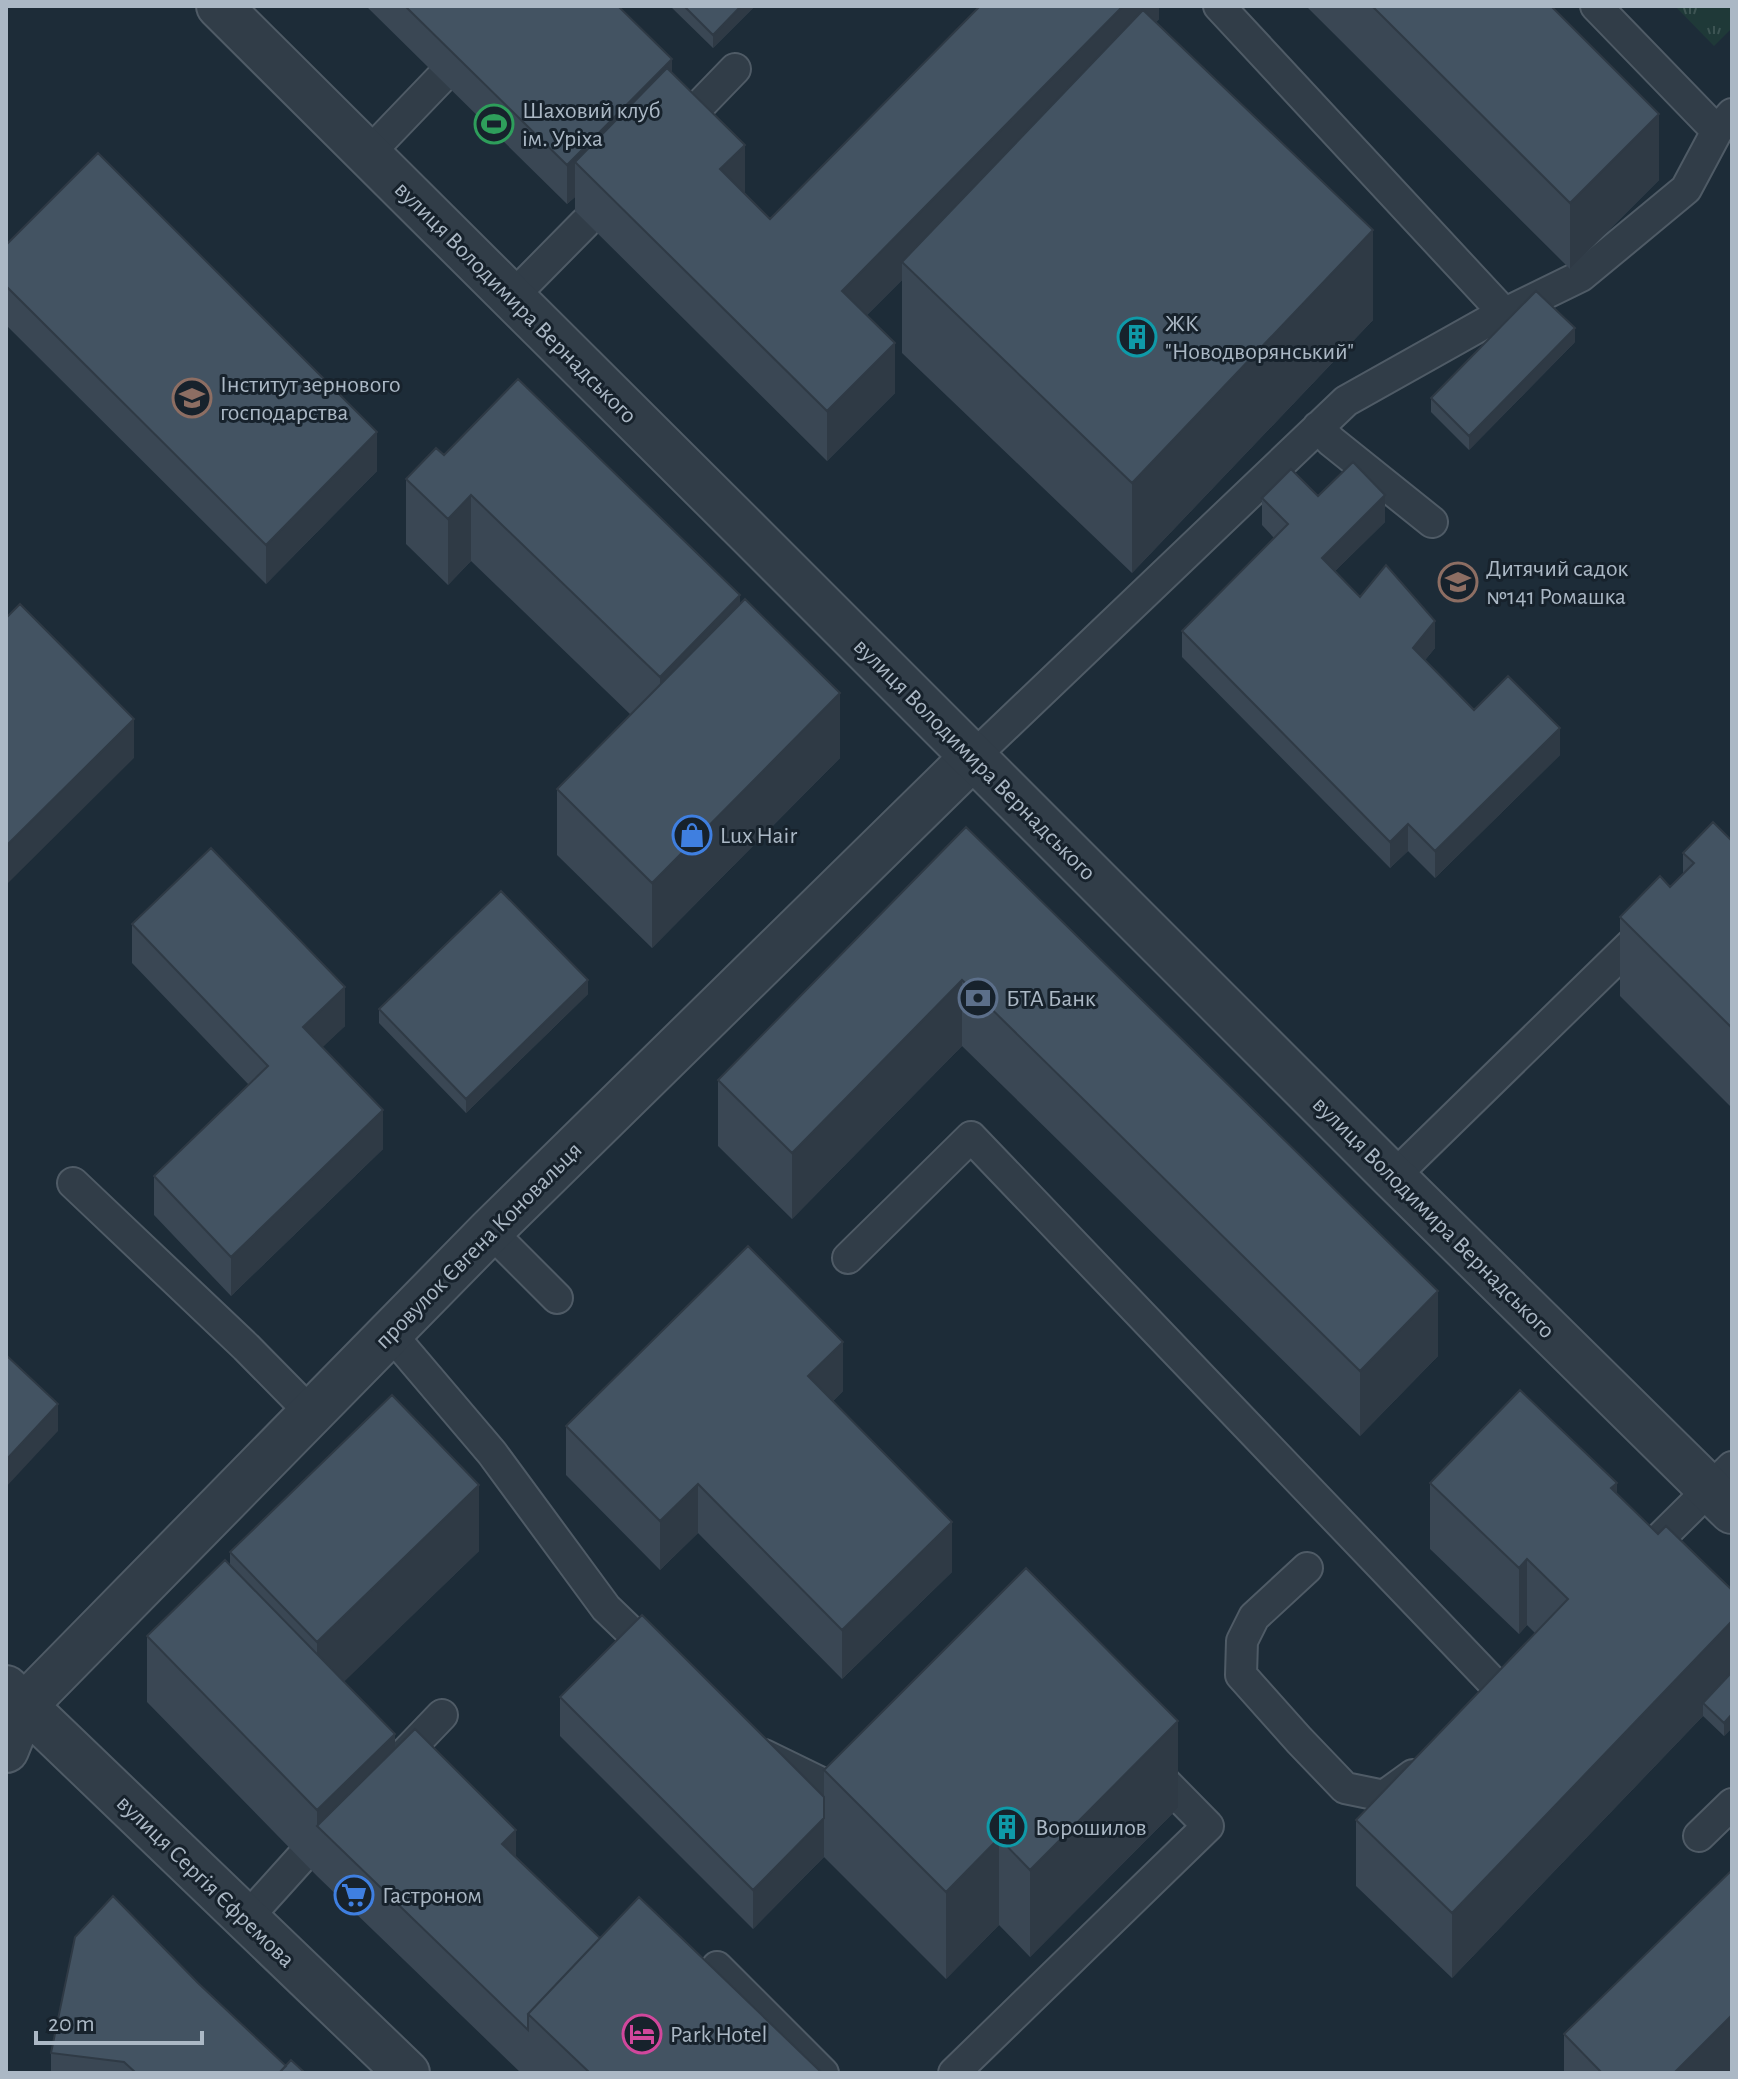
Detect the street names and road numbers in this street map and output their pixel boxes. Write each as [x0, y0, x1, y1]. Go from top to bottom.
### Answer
street label: вулиця Володимира Вернадського [390, 177, 641, 428]
street label: вулиця Володимира Вернадського [849, 634, 1100, 885]
street label: вулиця Володимира Вернадського [1308, 1092, 1559, 1343]
street label: провулок Євгена Коновальця [371, 1138, 587, 1354]
street label: вулиця Сергія Єфремова [112, 1791, 299, 1973]

